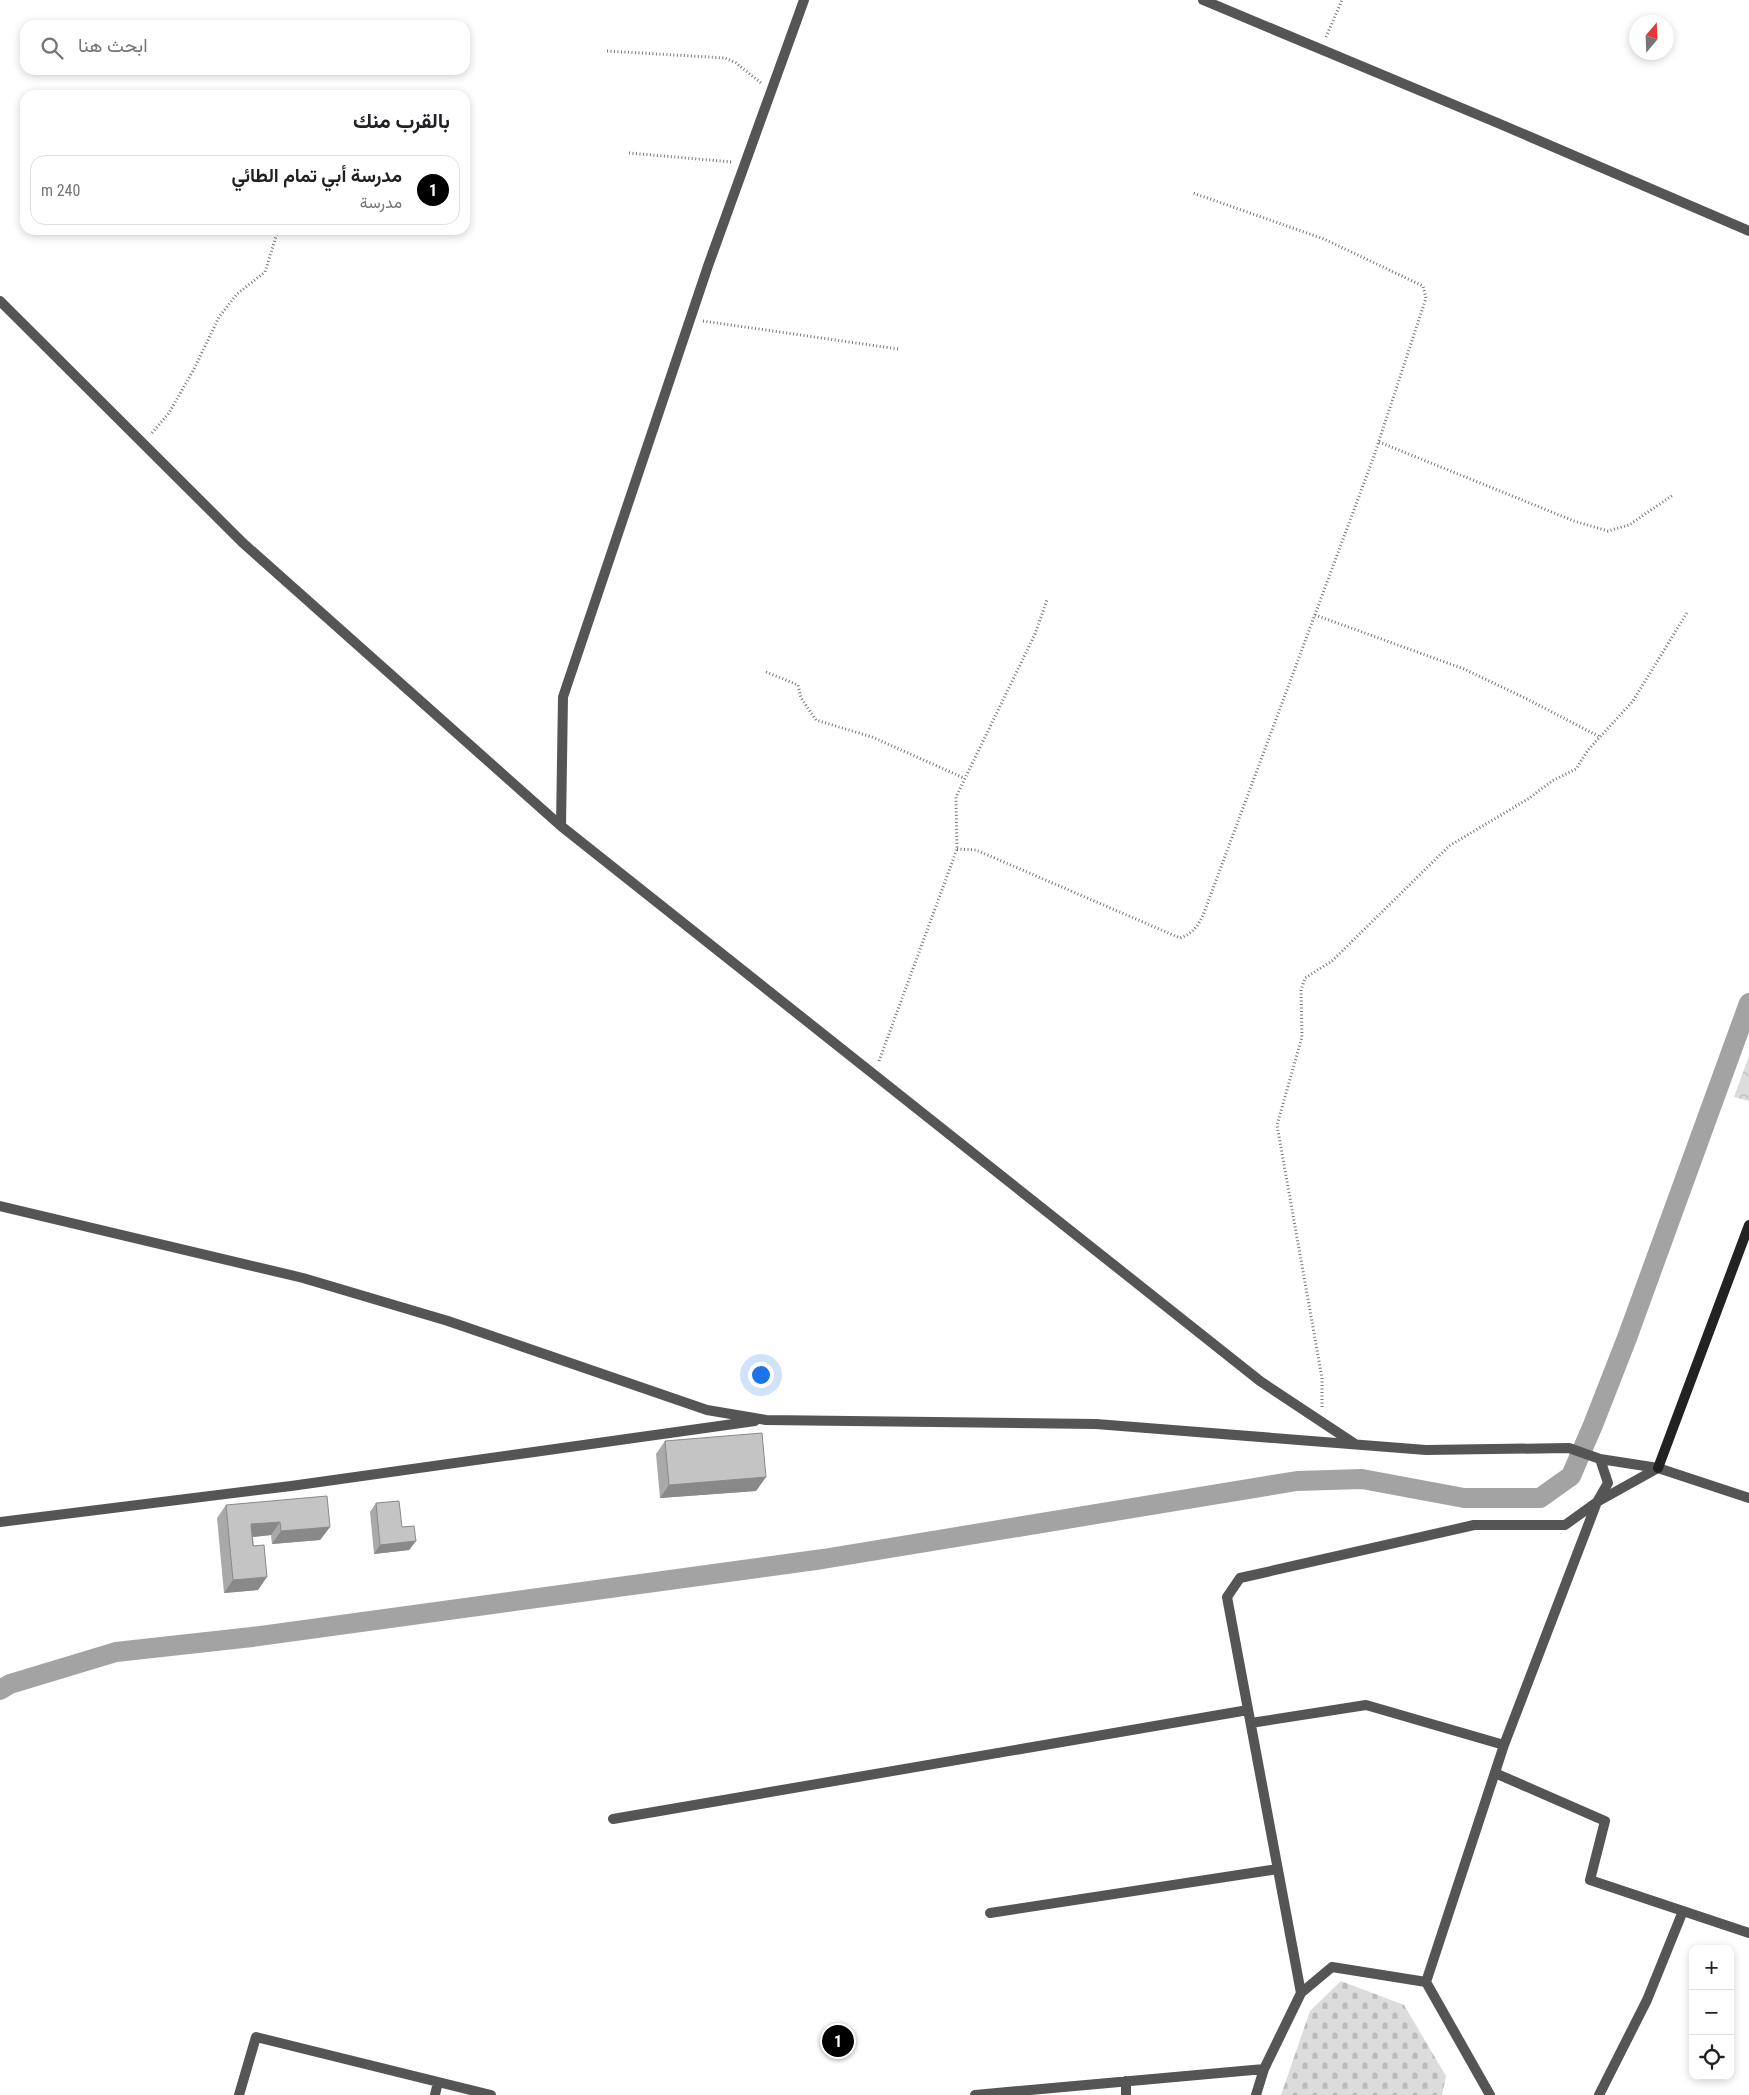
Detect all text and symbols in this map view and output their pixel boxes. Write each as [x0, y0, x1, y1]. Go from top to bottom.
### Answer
north arrow [1629, 15, 1674, 60]
search box [20, 20, 470, 75]
icon: search [38, 34, 66, 62]
text: ابحث هنا [78, 34, 148, 57]
text: بالقرب منك [353, 109, 450, 133]
text: مدرسة أبي تمام الطائي [232, 164, 402, 187]
text: 240 m [41, 181, 80, 200]
text: 1 [429, 181, 437, 200]
text: مدرسة [360, 193, 402, 212]
your location [748, 1362, 774, 1388]
map controls [1689, 1945, 1734, 2080]
button: + [1689, 1945, 1734, 1990]
button: − [1689, 1990, 1734, 2035]
pin: 1 [822, 2022, 854, 2060]
button: locate [1689, 2035, 1734, 2080]

